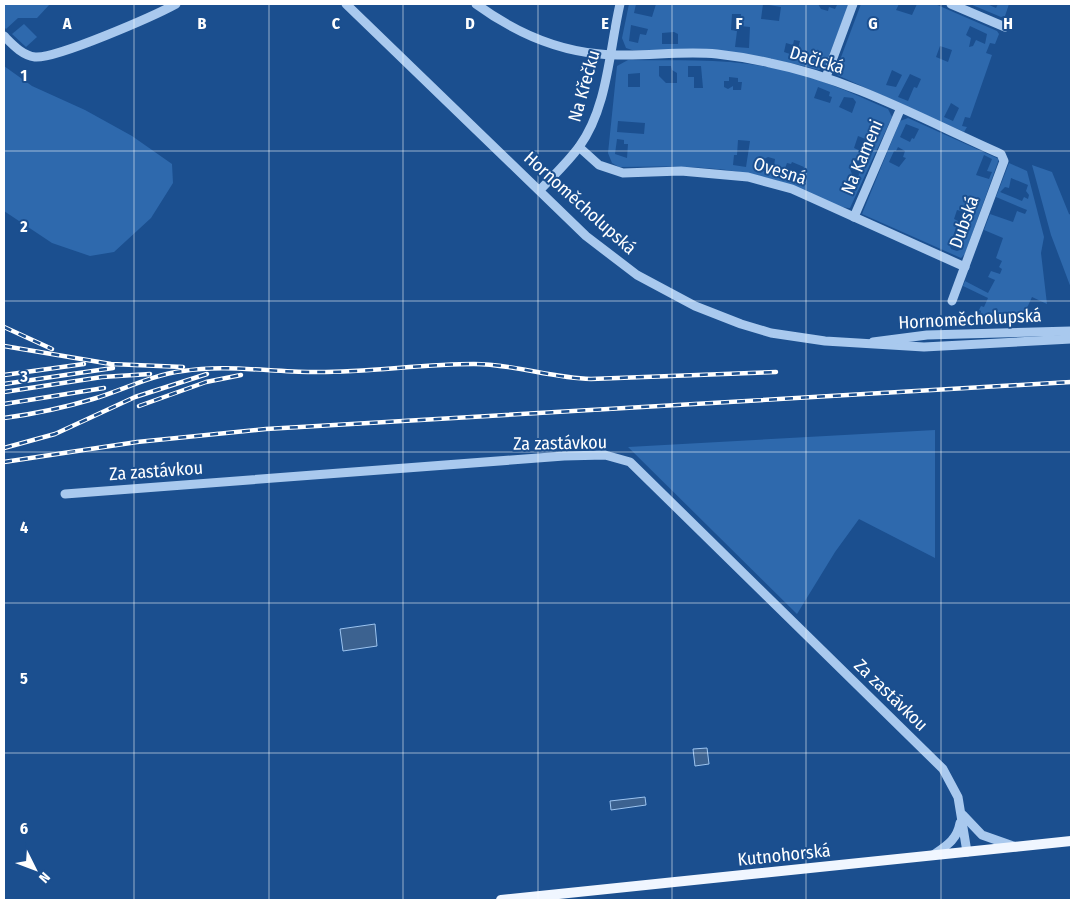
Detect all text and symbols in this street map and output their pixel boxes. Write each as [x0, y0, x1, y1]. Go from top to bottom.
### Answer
text: A [62, 14, 72, 33]
text: B [198, 14, 207, 33]
text: C [332, 14, 341, 33]
text: D [465, 14, 475, 33]
text: E [601, 14, 609, 33]
text: F [735, 14, 743, 33]
text: G [868, 14, 878, 33]
text: H [1003, 14, 1013, 33]
street label: Dačická [787, 41, 847, 79]
street label: Na Křečku [563, 48, 605, 124]
text: 1 [21, 66, 27, 85]
street label: Na Kameni [836, 116, 888, 198]
street label: Hornoměcholupská [519, 147, 641, 259]
street label: Ovesná [751, 153, 809, 189]
street label: Dubská [944, 193, 984, 251]
text: 2 [19, 217, 28, 236]
street label: Hornoměcholupská [898, 304, 1042, 334]
text: 3 [19, 367, 28, 386]
street label: Za zastávkou [513, 431, 607, 455]
street label: Za zastávkou [108, 457, 204, 485]
text: 4 [20, 518, 28, 537]
street label: Za zastávkou [850, 654, 932, 736]
text: 5 [20, 669, 28, 688]
text: 6 [20, 819, 28, 838]
street label: Kutnohorská [736, 839, 832, 871]
north arrow [10, 844, 60, 894]
text: N [35, 869, 53, 886]

